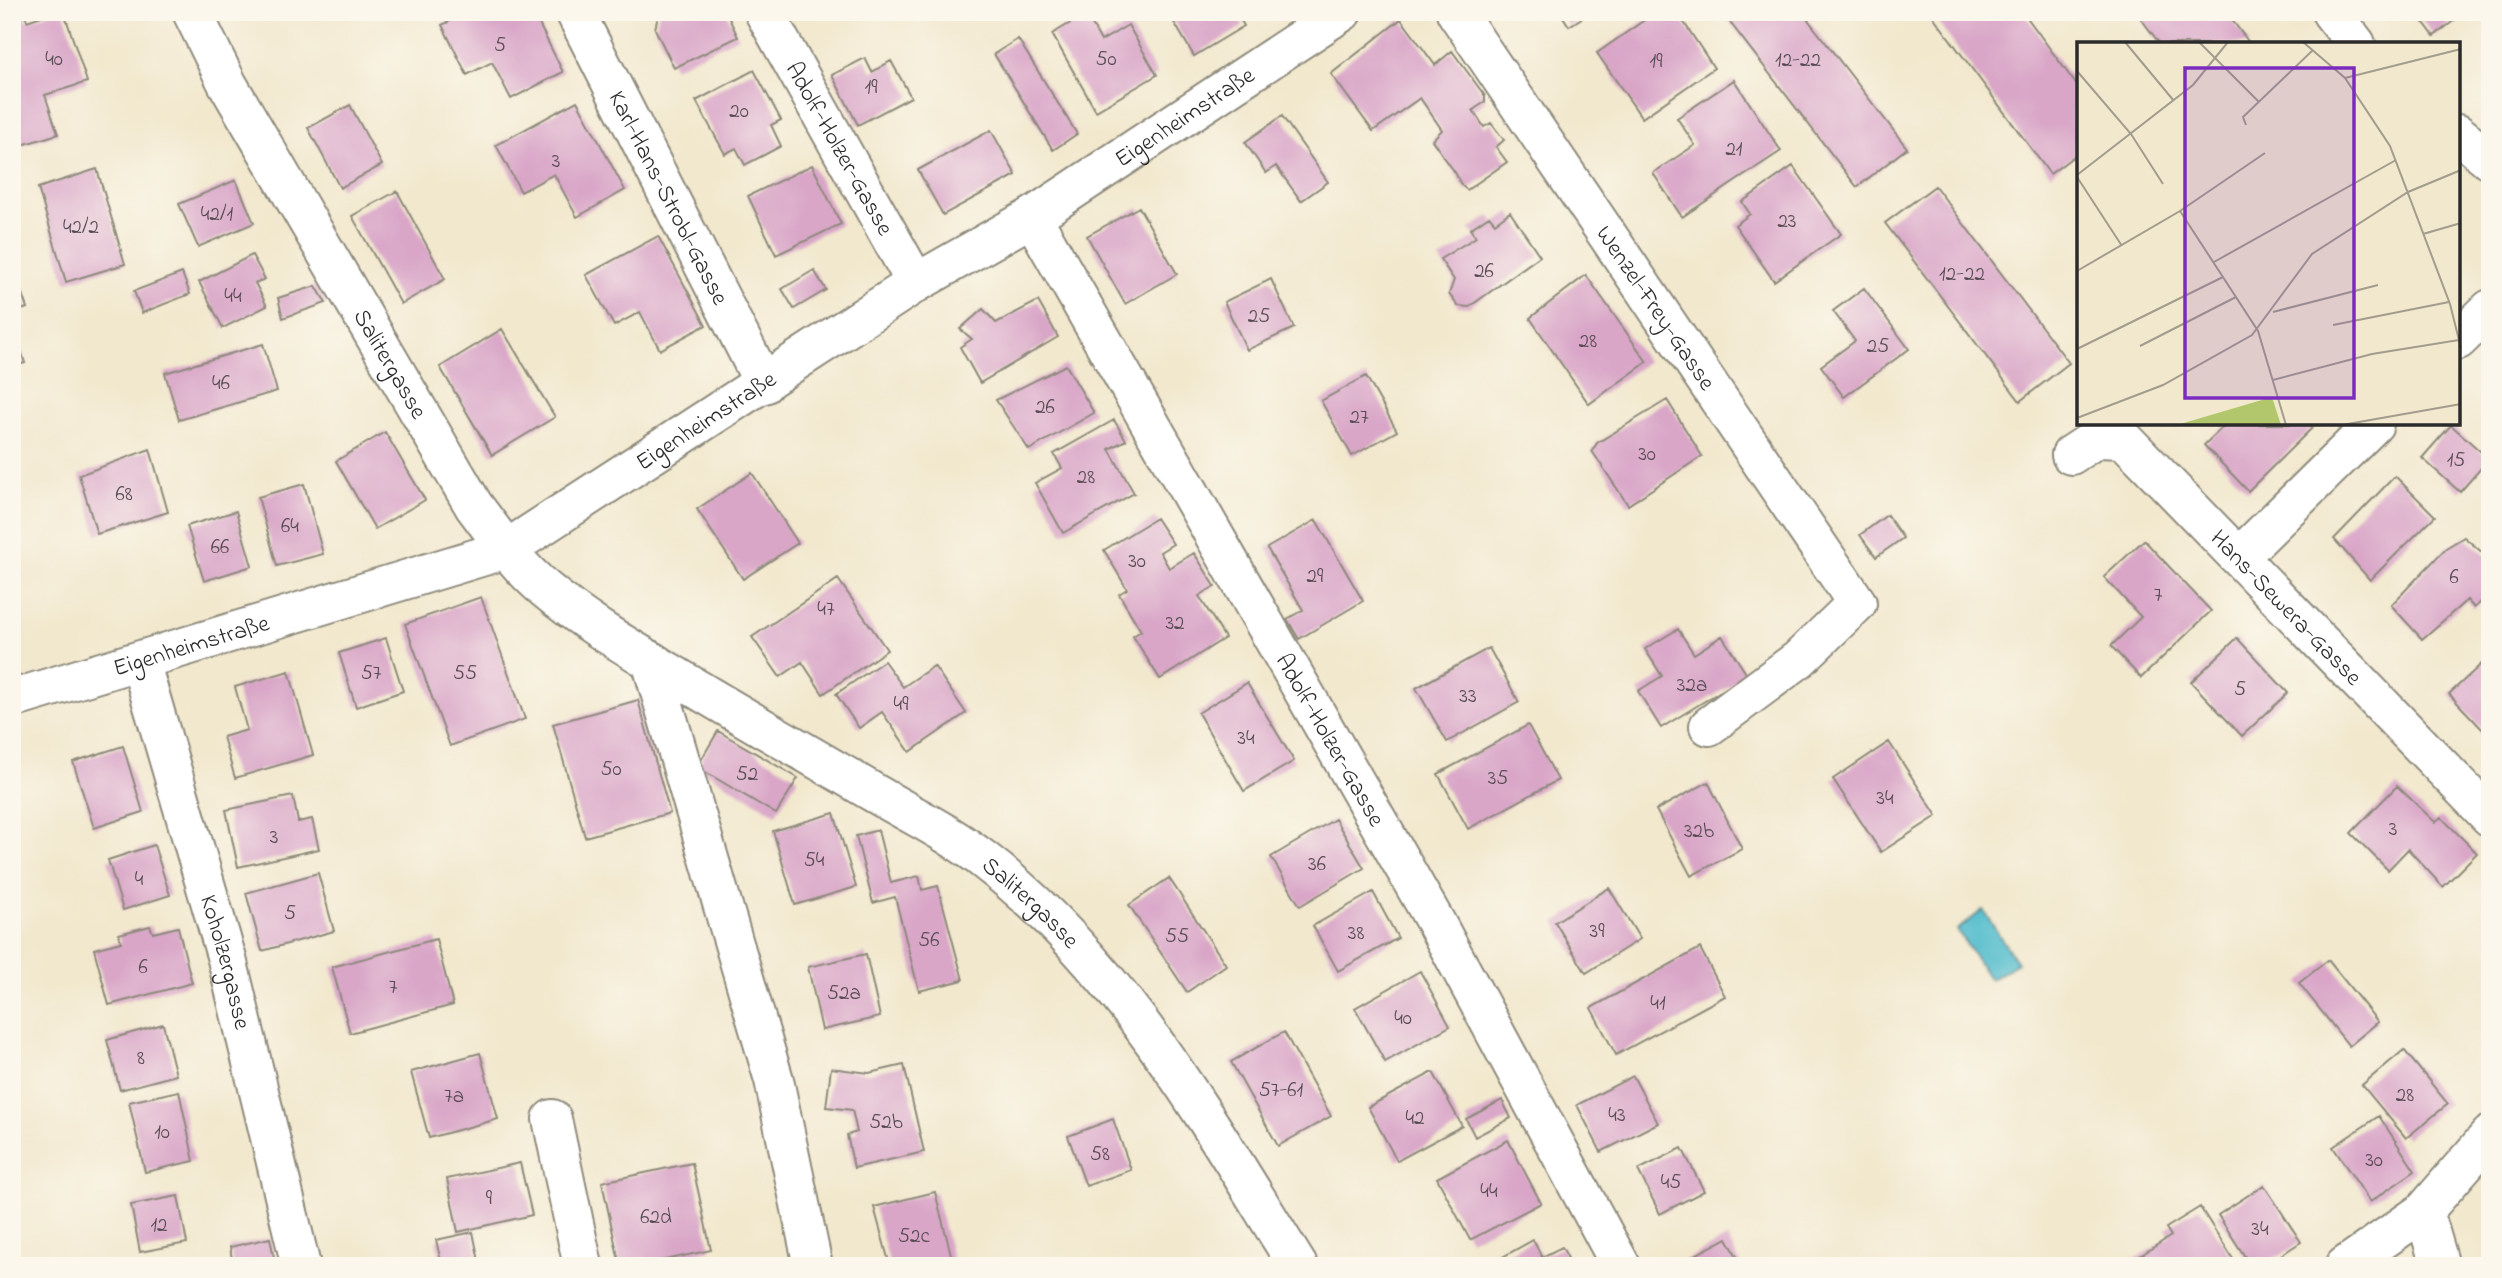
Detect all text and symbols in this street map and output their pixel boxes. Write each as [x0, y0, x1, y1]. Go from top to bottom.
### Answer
house number: 5 [494, 31, 506, 61]
inset map [2077, 42, 2460, 425]
house number: 40 [45, 45, 63, 75]
house number: 50 [1095, 45, 1117, 75]
house number: 12-22 [1775, 46, 1821, 76]
house number: 19 [1650, 47, 1663, 77]
street label: Adolf-Holzer-Gasse [775, 56, 901, 243]
street label: Eigenheimstraße [1109, 59, 1263, 178]
house number: 19 [865, 73, 878, 103]
street label: Karl-Hans-Strobl-Gasse [598, 85, 736, 312]
house number: 20 [729, 97, 749, 127]
house number: 21 [1725, 135, 1743, 165]
house number: 3 [552, 147, 560, 177]
house number: 42/1 [201, 200, 233, 230]
house number: 23 [1777, 207, 1797, 237]
house number: 42/2 [63, 213, 99, 243]
street label: Wenzel-Frey-Gasse [1586, 219, 1723, 399]
house number: 26 [1474, 257, 1494, 287]
house number: 12-22 [1939, 260, 1985, 290]
house number: 44 [224, 282, 242, 312]
house number: 25 [1248, 302, 1270, 332]
street label: Salitergasse [343, 303, 435, 427]
house number: 28 [1579, 327, 1597, 357]
house number: 25 [1867, 332, 1889, 362]
street label: Eigenheimstraße [630, 363, 784, 481]
house number: 46 [212, 369, 230, 399]
house number: 26 [1035, 393, 1055, 423]
house number: 27 [1349, 403, 1369, 433]
house number: 30 [1638, 440, 1656, 470]
house number: 15 [2447, 446, 2465, 476]
house number: 28 [1077, 463, 1095, 493]
house number: 68 [115, 480, 133, 510]
house number: 64 [281, 512, 299, 542]
street label: Hans-Sewera-Gasse [2201, 523, 2369, 695]
house number: 66 [211, 533, 229, 563]
house number: 30 [1128, 547, 1146, 577]
house number: 29 [1307, 562, 1324, 592]
house number: 6 [2449, 563, 2459, 593]
house number: 7 [2154, 581, 2163, 611]
house number: 47 [817, 595, 835, 625]
street label: Eigenheimstraße [109, 607, 274, 687]
house number: 32 [1165, 609, 1185, 639]
street label: Adolf-Holzer-Gasse [1265, 648, 1392, 834]
house number: 57 [361, 659, 382, 689]
house number: 55 [453, 659, 477, 689]
house number: 32a [1677, 671, 1707, 701]
house number: 5 [2234, 675, 2246, 705]
house number: 33 [1459, 682, 1477, 712]
house number: 49 [894, 690, 909, 720]
house number: 34 [1237, 724, 1255, 754]
house number: 50 [600, 755, 622, 785]
house number: 52 [736, 760, 758, 790]
house number: 35 [1488, 764, 1508, 794]
house number: 34 [1876, 784, 1894, 814]
house number: 3 [2389, 815, 2397, 845]
house number: 32b [1684, 817, 1714, 847]
house number: 3 [270, 823, 278, 853]
house number: 54 [804, 846, 825, 876]
street label: Salitergasse [973, 850, 1086, 958]
house number: 36 [1308, 850, 1326, 880]
house number: 4 [135, 865, 144, 895]
street label: Koholzergasse [189, 891, 258, 1033]
house number: 5 [284, 899, 296, 929]
house number: 39 [1590, 917, 1605, 947]
house number: 38 [1348, 919, 1364, 949]
house number: 55 [1165, 922, 1189, 952]
house number: 56 [918, 926, 940, 956]
house number: 6 [138, 953, 148, 983]
house number: 7 [389, 973, 398, 1003]
house number: 52a [827, 979, 861, 1009]
house number: 41 [1650, 989, 1666, 1019]
house number: 40 [1394, 1004, 1412, 1034]
house number: 8 [137, 1044, 145, 1074]
house number: 57-61 [1259, 1076, 1304, 1106]
house number: 28 [2396, 1081, 2414, 1111]
house number: 7a [444, 1082, 464, 1112]
house number: 43 [1608, 1101, 1626, 1131]
house number: 42 [1405, 1104, 1425, 1134]
house number: 52b [869, 1108, 903, 1138]
house number: 10 [154, 1118, 170, 1148]
house number: 58 [1090, 1140, 1110, 1170]
house number: 30 [2365, 1146, 2383, 1176]
house number: 45 [1661, 1168, 1681, 1198]
house number: 44 [1480, 1177, 1498, 1207]
house number: 9 [486, 1184, 493, 1214]
house number: 62d [640, 1203, 672, 1233]
house number: 12 [150, 1211, 168, 1241]
house number: 34 [2251, 1215, 2269, 1245]
house number: 52c [898, 1222, 931, 1252]

